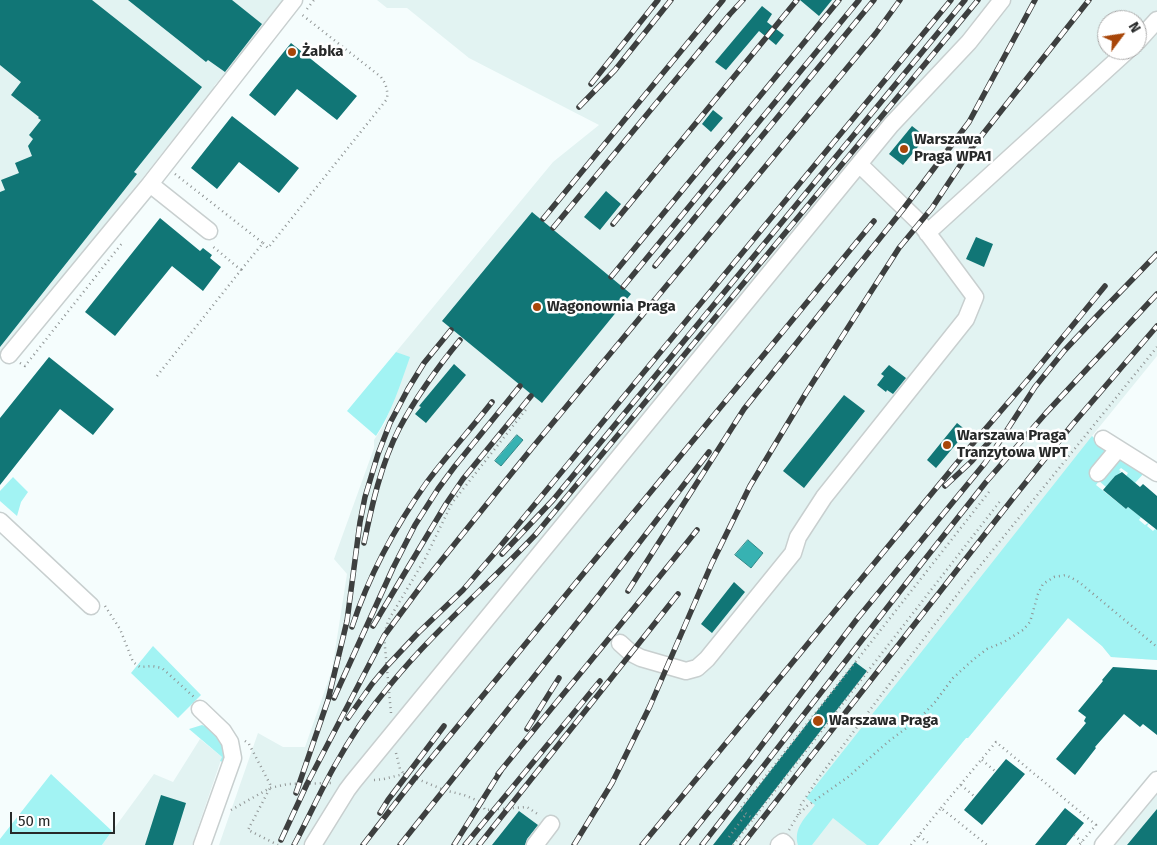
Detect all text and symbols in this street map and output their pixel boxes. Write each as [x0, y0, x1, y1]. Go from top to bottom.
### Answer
north arrow [1097, 10, 1147, 60]
text: N [1125, 19, 1144, 36]
place label: Żabka [302, 43, 343, 61]
marker: Żabka [286, 46, 298, 58]
place label: Warszawa Praga WPA1 [914, 131, 992, 166]
marker: Warszawa Praga WPA1 [898, 143, 910, 155]
place label: Wagonownia Praga [547, 298, 676, 316]
marker: Wagonownia Praga [531, 301, 543, 313]
place label: Warszawa Praga Tranzytowa WPT [957, 427, 1068, 462]
marker: Warszawa Praga Tranzytowa WPT [941, 439, 953, 451]
place label: Warszawa Praga [829, 712, 939, 730]
marker: Warszawa Praga [811, 714, 825, 728]
scale bar [12, 802, 118, 834]
text: 50 m [18, 812, 51, 830]

